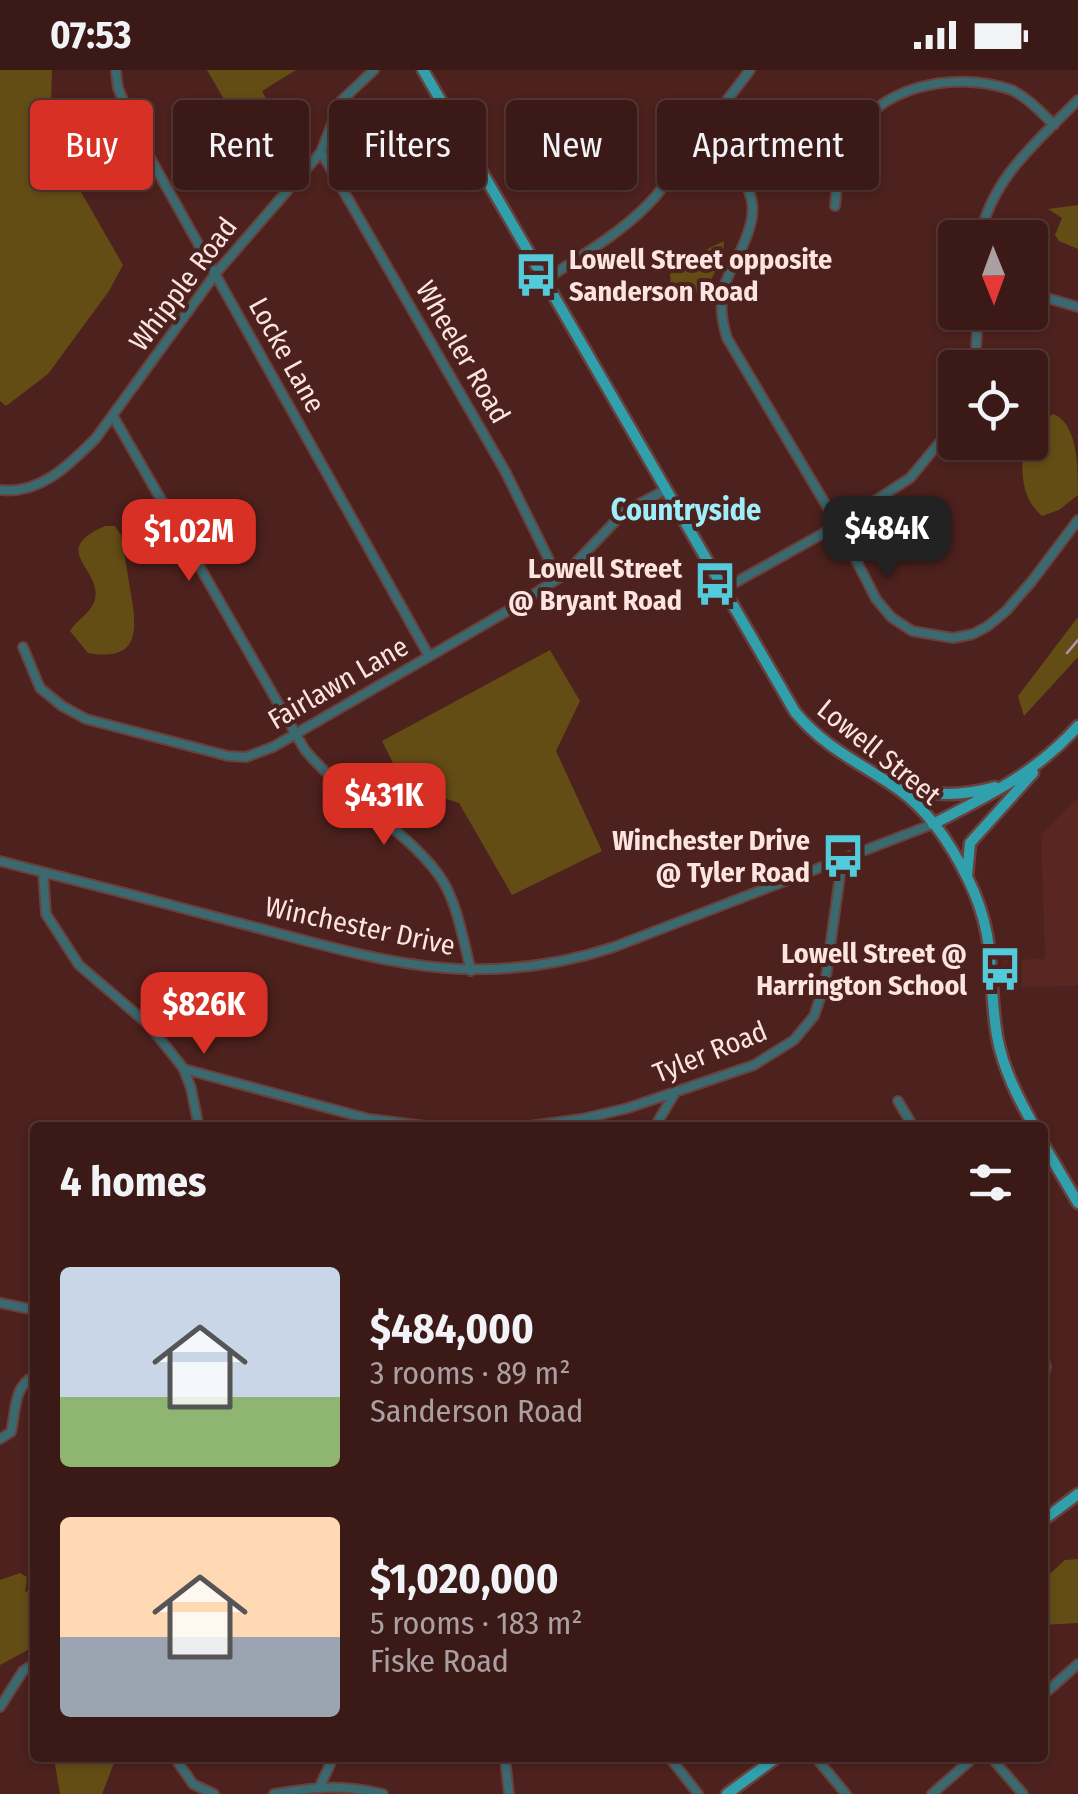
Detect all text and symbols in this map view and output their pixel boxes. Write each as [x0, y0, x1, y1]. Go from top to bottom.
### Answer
text: 07:53 [50, 12, 132, 58]
chip: Buy [30, 100, 153, 190]
chip: Rent [173, 100, 309, 190]
chip: Filters [329, 100, 486, 190]
chip: New [506, 100, 637, 190]
chip: Apartment [657, 100, 879, 190]
street label: Whipple Road [122, 211, 244, 357]
north arrow [938, 220, 1048, 330]
map controls [938, 220, 1048, 460]
place label: Lowell Street opposite Sanderson Road [569, 243, 832, 308]
bus stop icon: Lowell Street opposite Sanderson Road [512, 251, 560, 299]
street label: Wheeler Road [409, 275, 517, 429]
street label: Locke Lane [242, 292, 332, 418]
button: locate [938, 350, 1048, 460]
district label: Countryside [611, 492, 761, 528]
pin: $484K [817, 496, 957, 581]
pin: $1.02M [108, 499, 270, 584]
text: $484K [845, 509, 929, 547]
text: $1.02M [144, 512, 234, 550]
place label: Lowell Street @ Bryant Road [508, 552, 683, 617]
bus stop icon: Lowell Street @ Bryant Road [691, 560, 739, 608]
street label: Fairlawn Lane [262, 630, 414, 736]
street label: Lowell Street [811, 692, 948, 812]
pin: $431K [314, 763, 454, 848]
text: $431K [345, 776, 423, 814]
place label: Winchester Drive @ Tyler Road [612, 824, 810, 889]
bus stop icon: Winchester Drive @ Tyler Road [819, 832, 867, 880]
street label: Winchester Drive [262, 890, 458, 962]
place label: Lowell Street @ Harrington School [756, 937, 967, 1002]
bus stop icon: Lowell Street @ Harrington School [976, 945, 1024, 993]
pin: $826K [134, 972, 274, 1057]
text: $826K [163, 985, 245, 1023]
street label: Tyler Road [648, 1014, 772, 1090]
icon: filters [963, 1155, 1018, 1210]
text: 4 homes [60, 1157, 207, 1207]
text: $484,000 [370, 1304, 534, 1354]
icon: home [140, 1307, 260, 1427]
text: 3 rooms · 89 m² [370, 1354, 571, 1392]
text: Sanderson Road [370, 1392, 583, 1430]
text: $1,020,000 [370, 1554, 559, 1604]
icon: home [140, 1557, 260, 1677]
text: 5 rooms · 183 m² [370, 1604, 583, 1642]
text: Fiske Road [370, 1642, 509, 1680]

